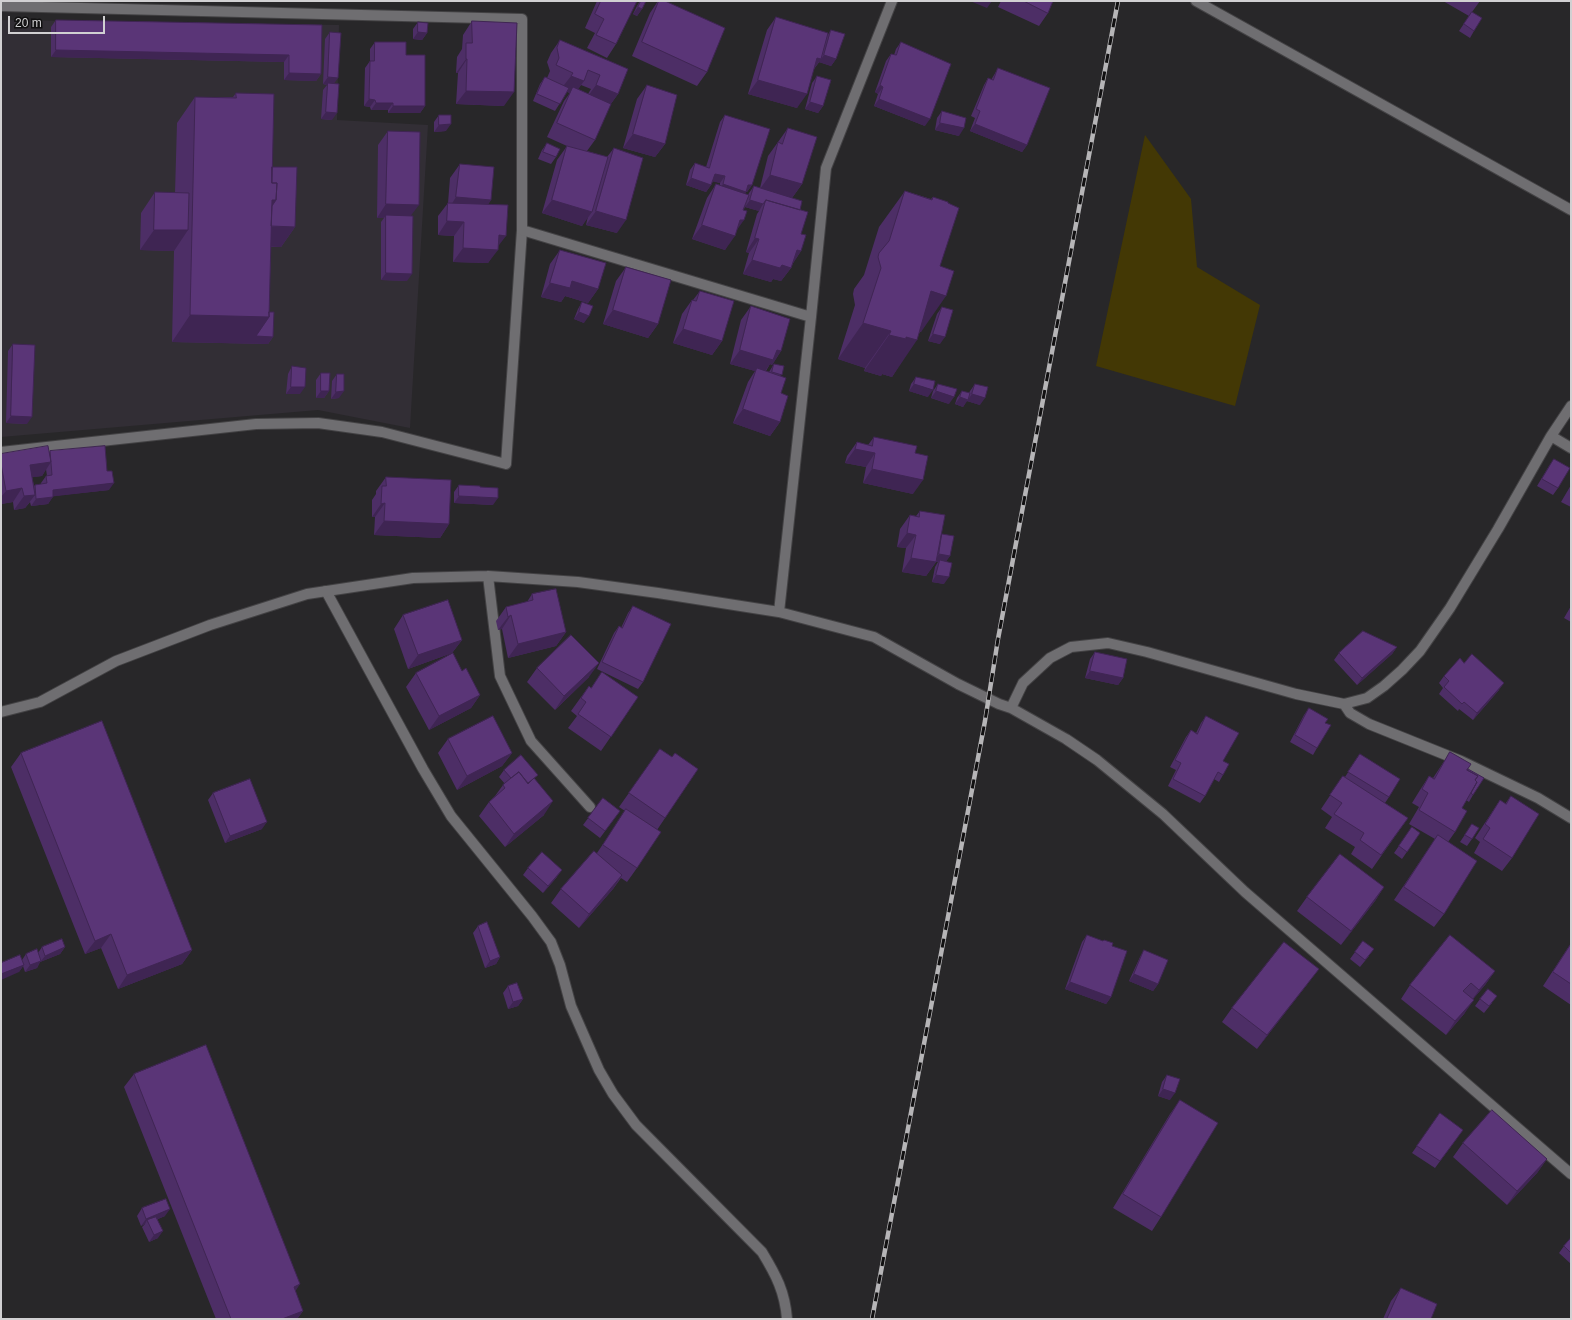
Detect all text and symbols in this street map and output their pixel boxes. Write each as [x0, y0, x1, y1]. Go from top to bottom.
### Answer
scale bar [10, 8, 107, 34]
text: 20 m [15, 16, 42, 30]

